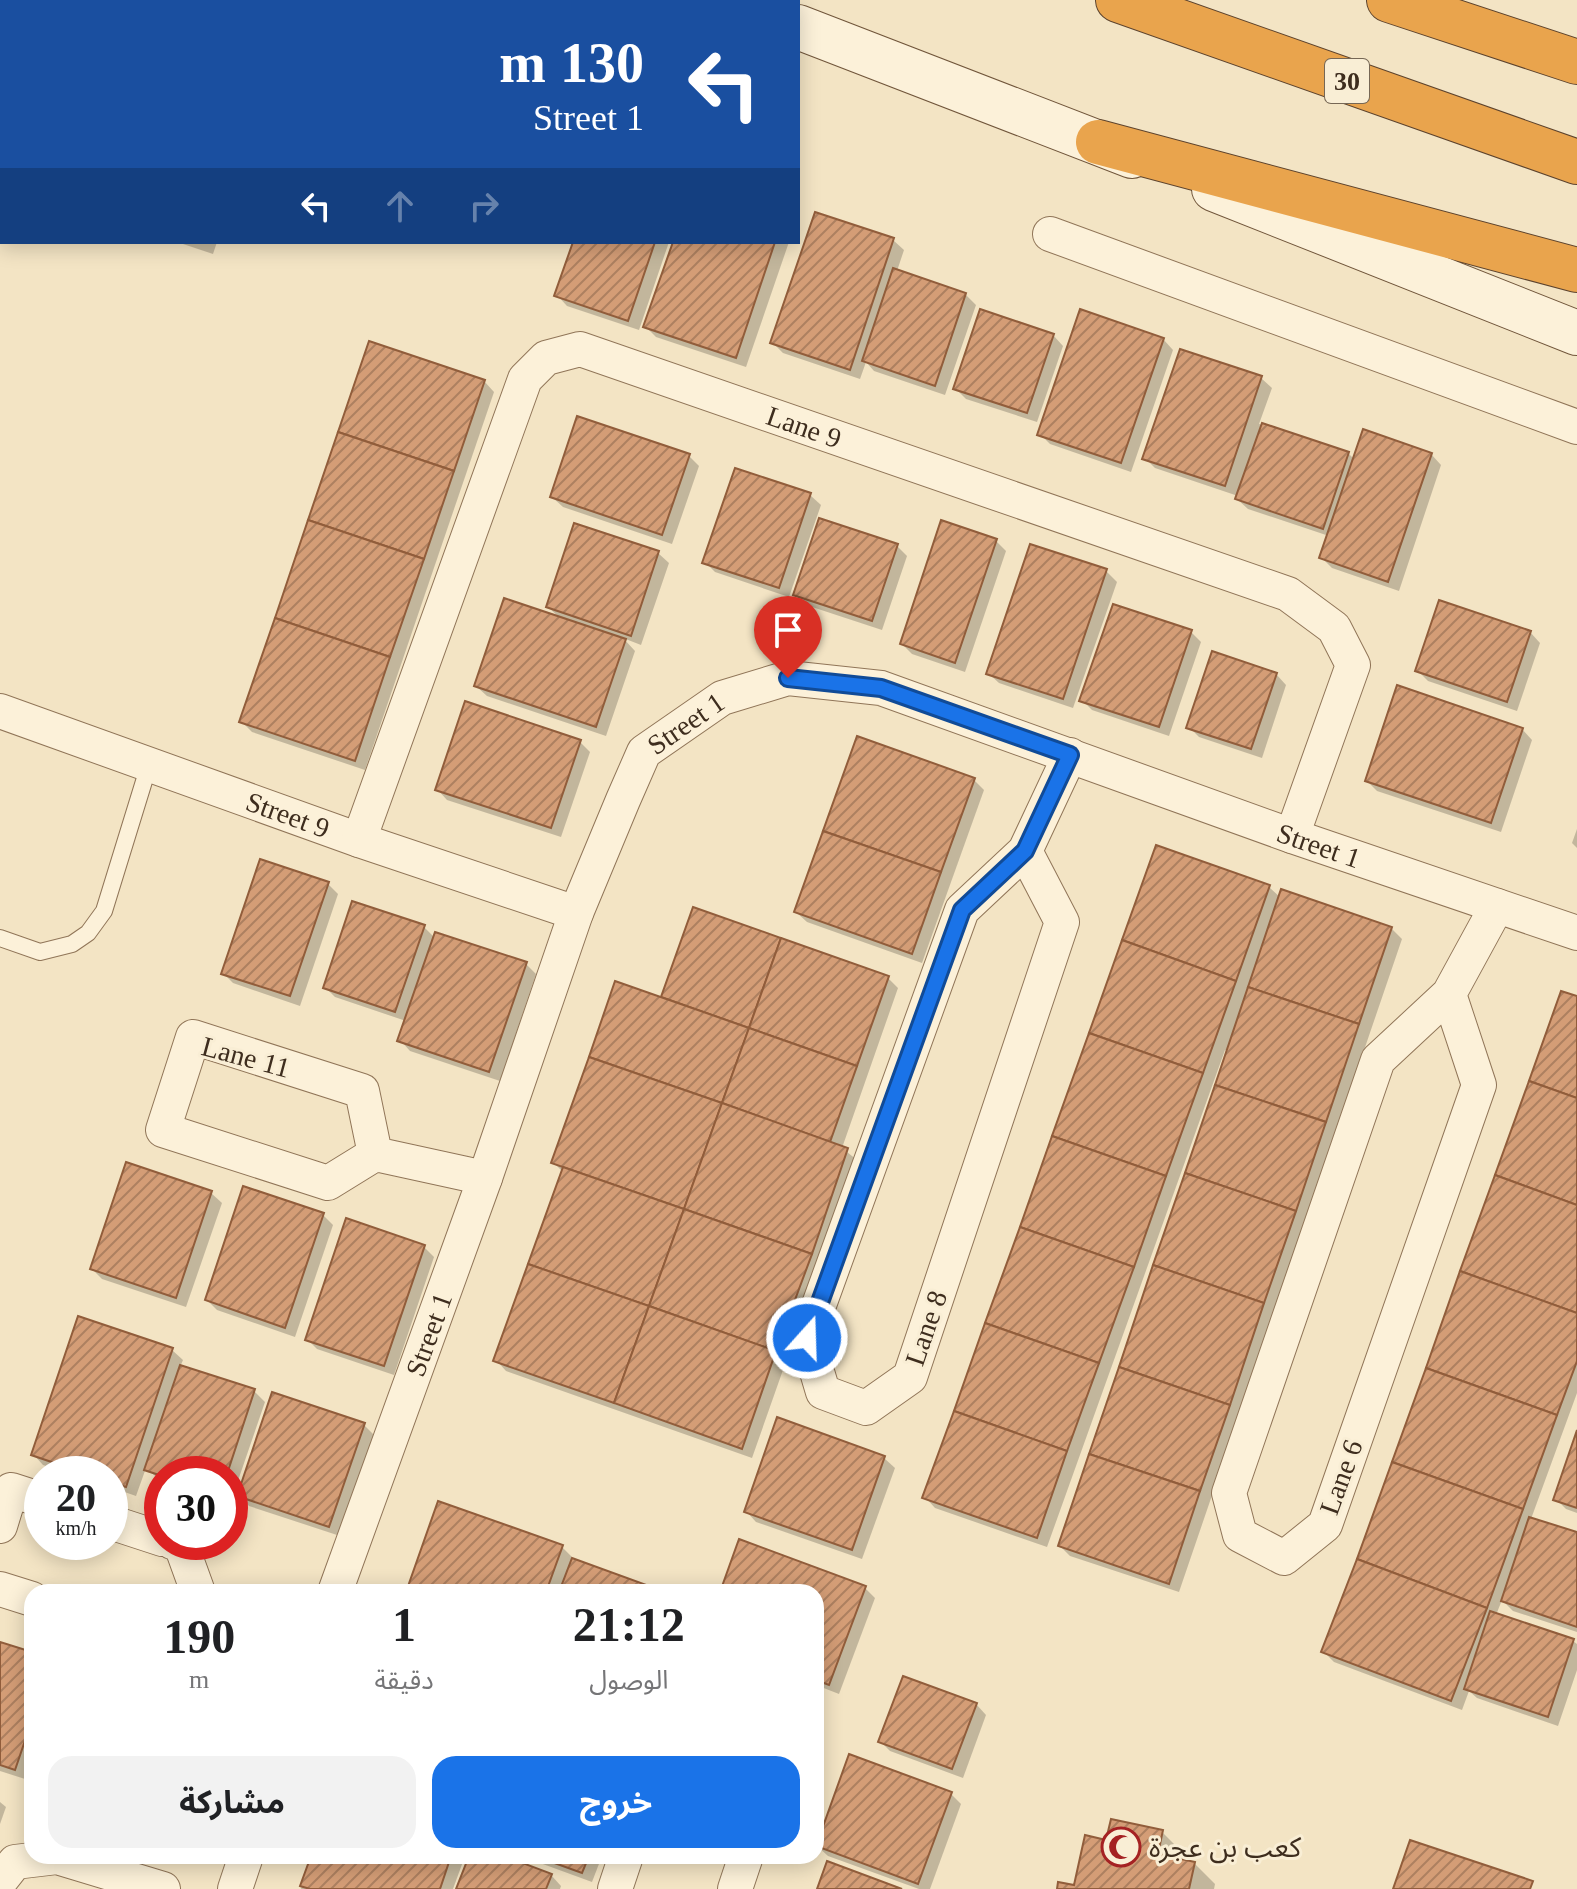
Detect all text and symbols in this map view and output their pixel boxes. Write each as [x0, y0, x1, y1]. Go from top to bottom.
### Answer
text: 130 m [499, 32, 644, 94]
icon: left [672, 32, 776, 136]
road number: 30 [1325, 59, 1369, 103]
text: Street 1 [533, 98, 644, 138]
icon: left [294, 184, 338, 228]
icon: ahead [378, 184, 422, 228]
icon: right [462, 184, 506, 228]
street label: Lane 9 [763, 399, 846, 454]
pin [754, 596, 822, 678]
icon: arrive [766, 608, 810, 652]
street label: Street 1 [641, 686, 730, 760]
street label: Street 9 [242, 785, 334, 844]
street label: Street 1 [1273, 816, 1365, 874]
street label: Lane 11 [199, 1030, 293, 1084]
street label: Lane 8 [899, 1287, 953, 1369]
street label: Street 1 [399, 1289, 458, 1380]
position arrow [765, 1296, 849, 1380]
street label: Lane 6 [1313, 1436, 1369, 1518]
speed limit sign: 30 [144, 1456, 248, 1560]
text: 20 [56, 1475, 96, 1520]
text: km/h [55, 1517, 97, 1539]
text: 1 [392, 1598, 416, 1651]
text: 21:12 [573, 1598, 685, 1651]
text: 190 [163, 1610, 235, 1663]
text: m [189, 1665, 209, 1694]
text: دقيقة [374, 1666, 434, 1695]
text: الوصول [589, 1666, 668, 1695]
button: مشاركة [48, 1756, 416, 1848]
button: خروج [432, 1756, 800, 1848]
mosque icon: كعب بن عجرة [1100, 1826, 1142, 1868]
place label: كعب بن عجرة [1149, 1832, 1301, 1864]

